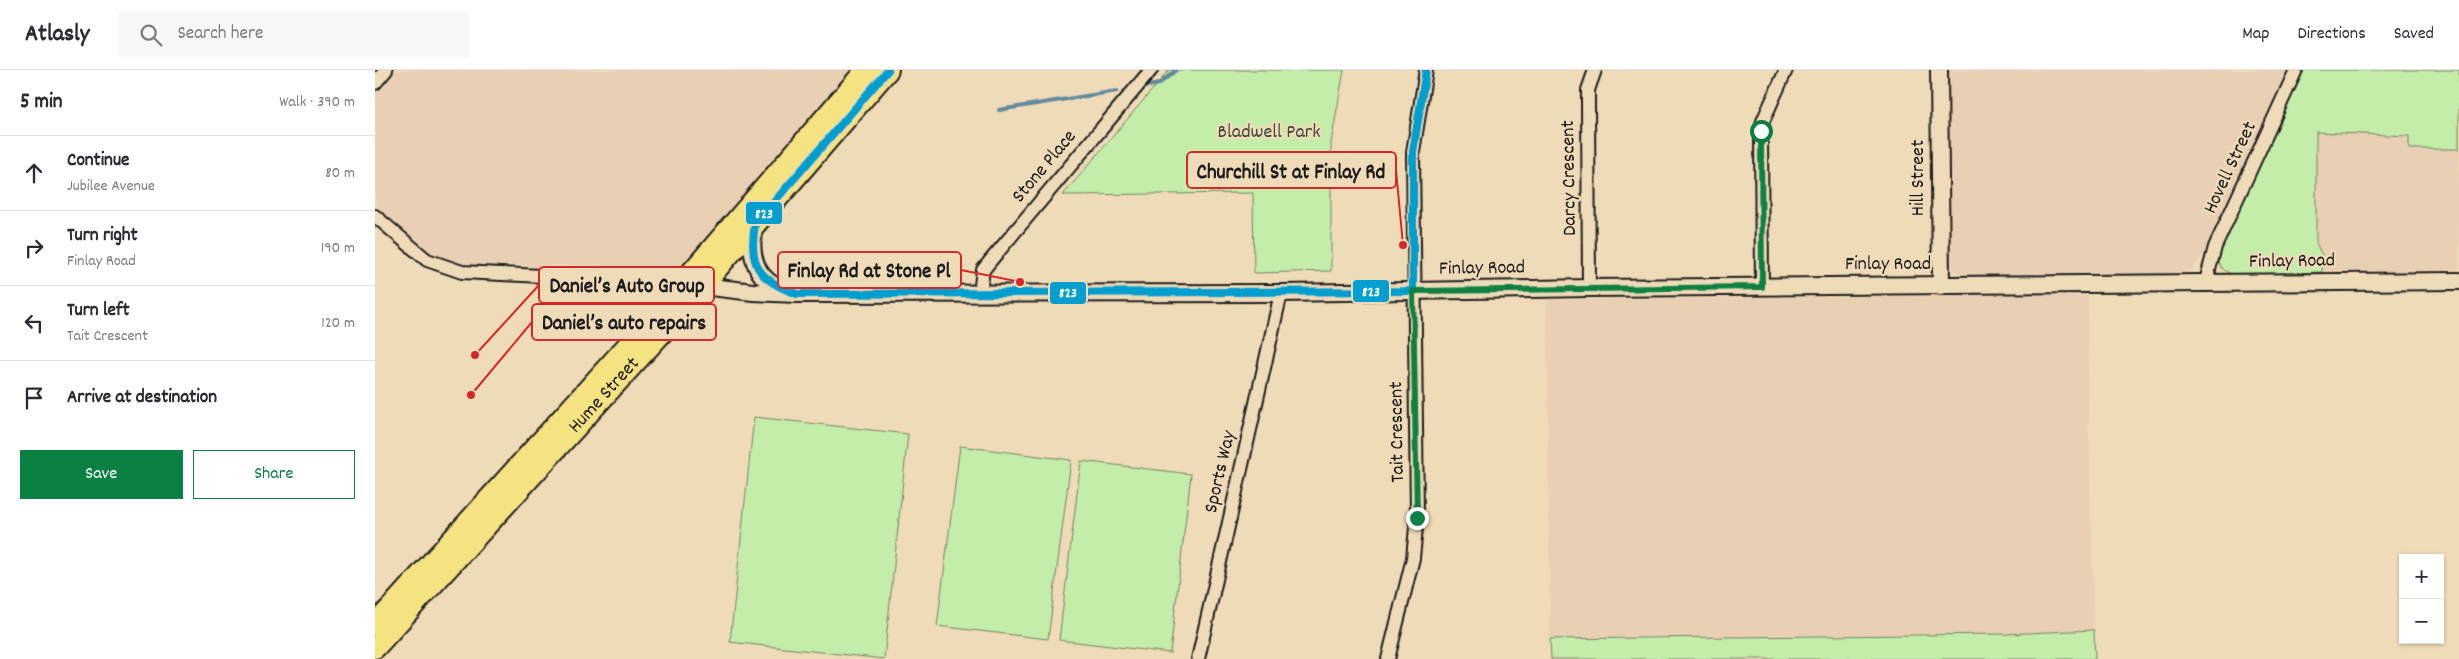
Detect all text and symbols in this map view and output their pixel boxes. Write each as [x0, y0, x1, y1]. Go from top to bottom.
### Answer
search box [119, 12, 469, 57]
text: Atlasly [25, 18, 89, 52]
icon: search [137, 21, 165, 49]
text: Search here [177, 21, 263, 48]
text: Map [2242, 22, 2269, 47]
text: Directions [2297, 22, 2366, 47]
text: Saved [2394, 22, 2434, 47]
text: 5 min [20, 88, 63, 118]
text: Walk · 390 m [279, 91, 355, 114]
street label: Hovell Street [2197, 117, 2265, 219]
park label: Bladwell Park [1218, 119, 1320, 147]
street label: Darcy Crescent [1555, 120, 1585, 236]
route start [1750, 120, 1773, 143]
street label: Stone Place [1006, 124, 1084, 210]
street label: Hill Street [1905, 140, 1933, 216]
text: Continue [67, 148, 129, 175]
callout: Churchill St at Finlay Rd [1187, 152, 1396, 188]
icon: ahead [20, 159, 48, 187]
text: Churchill St at Finlay Rd [1197, 159, 1386, 189]
text: 80 m [325, 162, 355, 185]
text: Jubilee Avenue [67, 175, 155, 198]
line badge: 823 [745, 201, 783, 225]
text: 823 [755, 205, 773, 225]
text: Turn right [67, 223, 138, 250]
icon: right [20, 234, 48, 262]
text: 190 m [321, 237, 355, 260]
street label: Finlay Road [2249, 247, 2335, 277]
text: Finlay Road [67, 250, 136, 273]
street label: Finlay Road [1845, 251, 1931, 279]
callout: Finlay Rd at Stone Pl [778, 252, 961, 288]
street label: Finlay Road [1439, 254, 1525, 284]
text: Finlay Rd at Stone Pl [787, 258, 951, 288]
callout: Daniel’s Auto Group [539, 267, 714, 303]
text: Daniel’s Auto Group [549, 273, 705, 303]
line badge: 823 [1352, 279, 1390, 303]
line badge: 823 [1049, 281, 1087, 305]
text: 823 [1362, 283, 1380, 303]
text: 823 [1059, 284, 1077, 304]
text: Turn left [67, 298, 130, 325]
callout: Daniel’s auto repairs [532, 304, 716, 340]
icon: left [20, 309, 48, 337]
text: Daniel’s auto repairs [542, 310, 706, 340]
text: 120 m [321, 312, 355, 335]
text: Tait Crescent [67, 325, 148, 348]
street label: Hume Street [562, 351, 647, 440]
street label: Tait Crescent [1383, 381, 1413, 483]
icon: arrive [20, 384, 48, 412]
text: Arrive at destination [67, 385, 217, 412]
street label: Sports Way [1198, 427, 1244, 516]
button: Save [20, 450, 183, 499]
button: Share [193, 450, 355, 499]
route end [1406, 507, 1429, 530]
map controls [2399, 554, 2444, 644]
button: + [2399, 554, 2444, 599]
button: − [2399, 599, 2444, 644]

